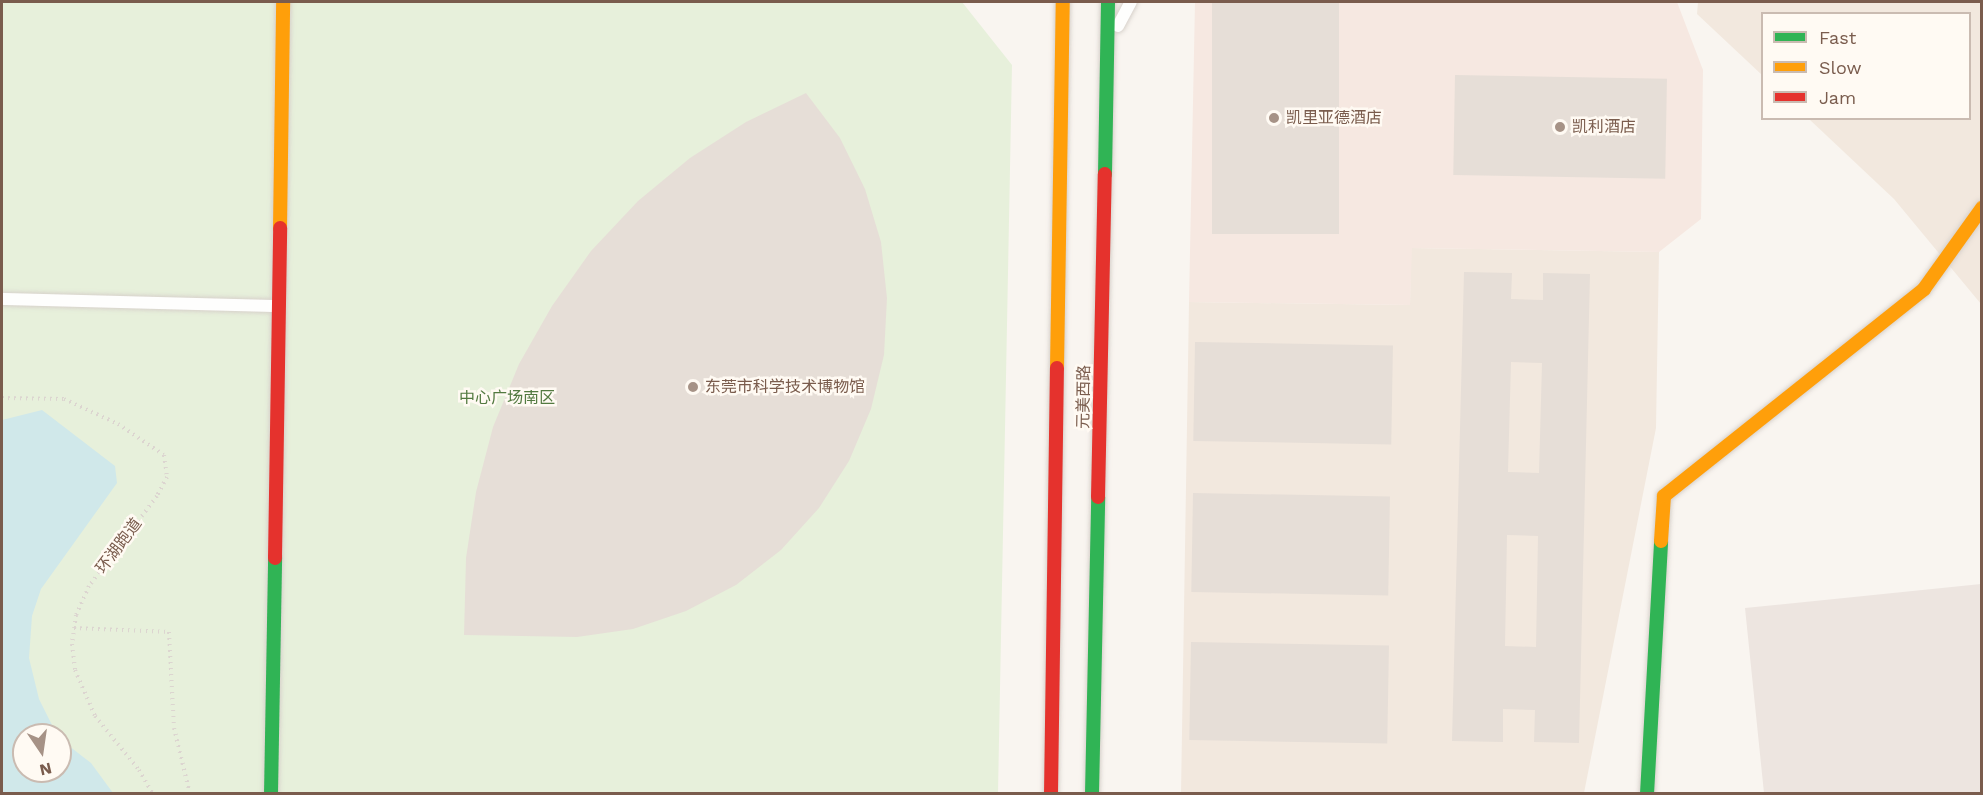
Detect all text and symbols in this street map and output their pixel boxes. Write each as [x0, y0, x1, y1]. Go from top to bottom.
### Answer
legend [1761, 12, 1971, 120]
text: Fast [1819, 27, 1856, 48]
text: Slow [1819, 57, 1862, 78]
text: Jam [1819, 87, 1856, 108]
place label: 凯里亚德酒店 [1286, 108, 1382, 128]
marker: 凯里亚德酒店 [1267, 111, 1281, 125]
place label: 凯利酒店 [1572, 117, 1636, 137]
marker: 凯利酒店 [1553, 120, 1567, 134]
street label: 元美西路 [1074, 365, 1094, 429]
place label: 东莞市科学技术博物馆 [705, 377, 865, 397]
marker: 东莞市科学技术博物馆 [686, 380, 700, 394]
park label: 中心广场南区 [459, 388, 555, 408]
street label: 环湖跑道 [92, 515, 146, 577]
north arrow [12, 723, 72, 783]
text: N [38, 758, 54, 780]

